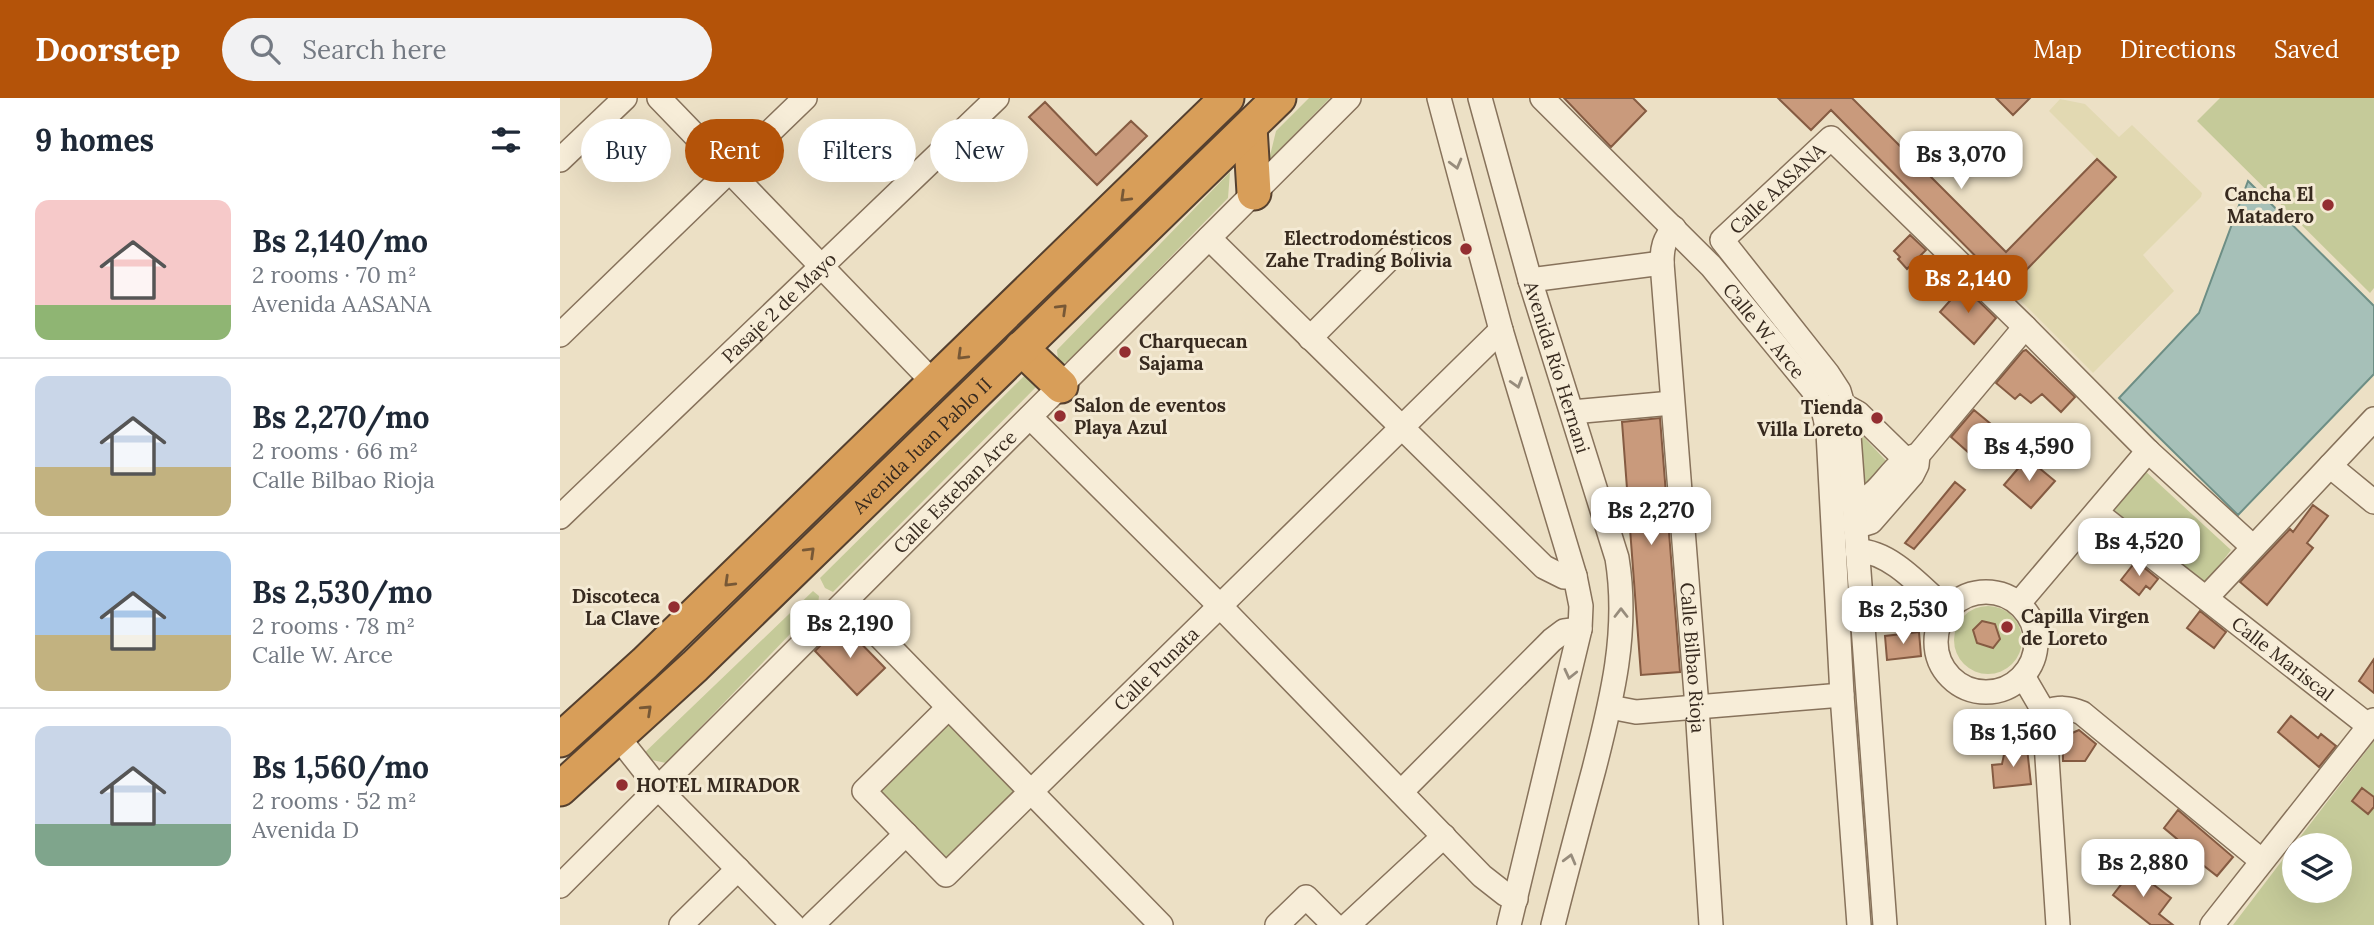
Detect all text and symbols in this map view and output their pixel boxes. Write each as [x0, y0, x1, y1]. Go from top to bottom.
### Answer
search box [222, 18, 712, 81]
text: Doorstep [35, 28, 180, 70]
icon: search [246, 30, 284, 68]
text: Search here [302, 33, 447, 66]
text: Map [2033, 34, 2082, 65]
text: Directions [2120, 34, 2236, 65]
text: Saved [2274, 34, 2339, 65]
chip: Buy [581, 119, 671, 182]
chip: Rent [685, 119, 784, 182]
chip: Filters [798, 119, 916, 182]
chip: New [930, 119, 1028, 182]
text: 9 homes [35, 121, 154, 159]
icon: filters [487, 121, 525, 159]
pin: Bs 3,070 [1889, 132, 2033, 191]
street label: Calle AASANA [1724, 137, 1831, 239]
text: Bs 3,070 [1916, 139, 2006, 168]
one-way arrow [1448, 158, 1463, 170]
place label: Cancha El Matadero [2224, 182, 2314, 228]
one-way arrow [1121, 188, 1134, 201]
marker: Cancha El Matadero [2320, 197, 2336, 213]
text: Bs 2,140/mo [252, 222, 428, 260]
place label: Electrodomésticos Zahe Trading Bolivia [1265, 226, 1452, 272]
icon: home [91, 228, 175, 312]
marker: Electrodomésticos Zahe Trading Bolivia [1458, 241, 1474, 257]
street label: Pasaje 2 de Mayo [716, 247, 841, 368]
pin: Bs 2,140 [1896, 256, 2040, 315]
text: 2 rooms · 70 m² [252, 260, 417, 289]
text: Bs 2,140 [1925, 263, 2011, 292]
street label: Avenida Río Hernani [1519, 277, 1595, 456]
street label: Calle W. Arce [1718, 278, 1810, 383]
text: Avenida AASANA [252, 289, 431, 318]
one-way arrow [1054, 304, 1067, 317]
place label: Charquecan Sajama [1139, 329, 1248, 375]
marker: Charquecan Sajama [1117, 344, 1133, 360]
one-way arrow [957, 347, 970, 360]
street label: Avenida Juan Pablo II [846, 372, 997, 519]
one-way arrow [1508, 377, 1523, 389]
place label: Salon de eventos Playa Azul [1074, 393, 1226, 439]
place label: Tienda Villa Loreto [1757, 395, 1863, 441]
text: Bs 2,270/mo [252, 398, 430, 436]
icon: home [91, 404, 175, 488]
marker: Salon de eventos Playa Azul [1052, 408, 1068, 424]
marker: Tienda Villa Loreto [1869, 410, 1885, 426]
pin: Bs 4,590 [1957, 424, 2101, 483]
street label: Calle Esteban Arce [888, 425, 1022, 558]
text: Bs 4,590 [1984, 431, 2074, 460]
text: 2 rooms · 66 m² [252, 436, 418, 465]
text: Calle Bilbao Rioja [252, 465, 435, 494]
pin: Bs 2,270 [1579, 488, 1723, 547]
text: Bs 2,270 [1607, 495, 1695, 524]
pin: Bs 4,520 [2067, 518, 2211, 578]
text: Bs 4,520 [2094, 526, 2184, 555]
one-way arrow [802, 547, 815, 560]
text: Bs 2,530/mo [252, 573, 432, 611]
one-way arrow [724, 574, 737, 587]
icon: home [91, 579, 175, 663]
street label: Calle Bilbao Rioja [1675, 581, 1711, 734]
place label: Discoteca La Clave [572, 584, 660, 630]
pin: Bs 2,530 [1831, 587, 1975, 646]
text: Bs 2,530 [1858, 594, 1948, 623]
marker: Discoteca La Clave [666, 599, 682, 615]
pin: Bs 2,190 [778, 601, 922, 660]
place label: Capilla Virgen de Loreto [2021, 604, 2149, 650]
one-way arrow [1613, 607, 1629, 618]
text: Bs 2,190 [806, 608, 894, 637]
text: 2 rooms · 78 m² [252, 611, 415, 640]
street label: Calle Mariscal [2227, 611, 2339, 706]
marker: Capilla Virgen de Loreto [1999, 619, 2015, 635]
street label: Calle Punata [1108, 621, 1204, 716]
text: Calle W. Arce [252, 640, 393, 669]
one-way arrow [1564, 668, 1578, 680]
one-way arrow [639, 706, 652, 719]
pin: Bs 1,560 [1941, 710, 2085, 769]
text: Bs 1,560 [1969, 717, 2057, 746]
text: Bs 1,560/mo [252, 748, 429, 786]
icon: home [91, 754, 175, 838]
place label: HOTEL MIRADOR [636, 773, 800, 797]
marker: HOTEL MIRADOR [614, 777, 630, 793]
text: 2 rooms · 52 m² [252, 786, 417, 815]
text: Avenida D [252, 815, 359, 844]
map controls [2282, 833, 2352, 903]
button: layers [2282, 833, 2352, 903]
pin: Bs 2,880 [2071, 840, 2215, 899]
text: Bs 2,880 [2097, 847, 2189, 876]
one-way arrow [1562, 853, 1576, 865]

